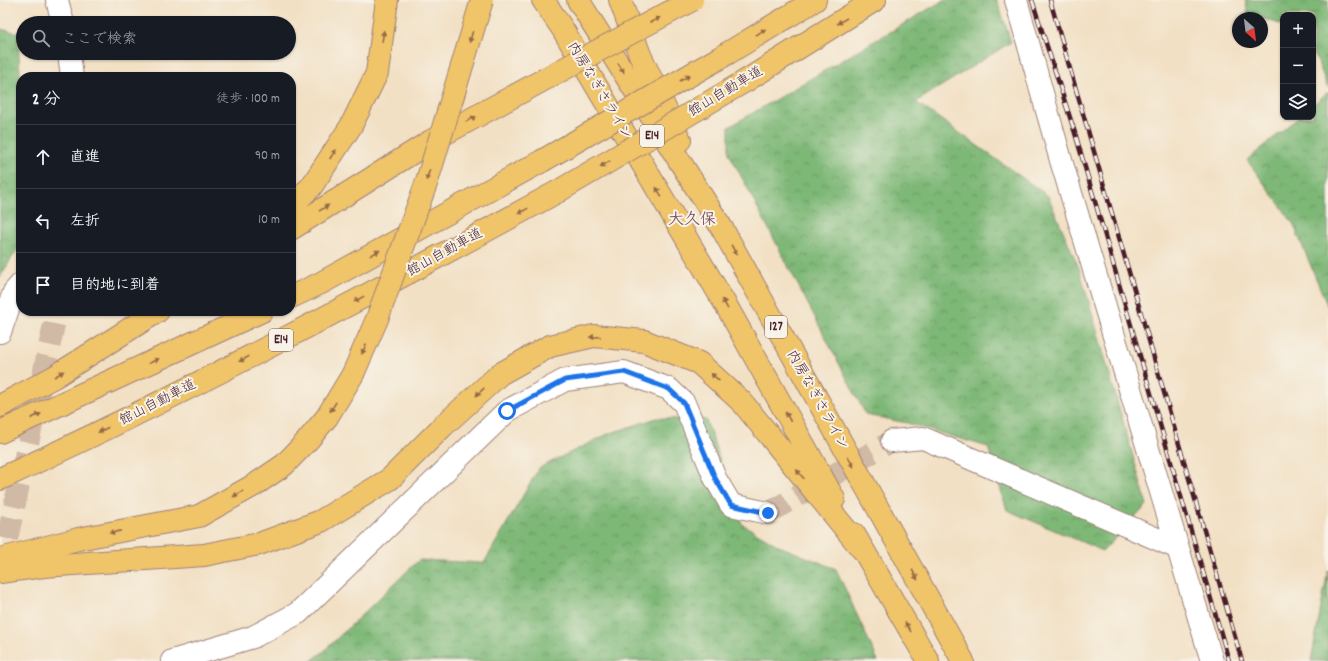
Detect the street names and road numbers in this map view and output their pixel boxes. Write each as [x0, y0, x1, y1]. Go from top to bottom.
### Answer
street label: 内房なぎさライン [562, 38, 636, 144]
street label: 館山自動車道 [685, 62, 767, 122]
road number: E14 [640, 125, 664, 147]
street label: 館山自動車道 [403, 224, 487, 282]
road number: 127 [765, 316, 787, 338]
road number: E14 [269, 329, 293, 351]
street label: 内房なぎさライン [781, 346, 853, 454]
street label: 館山自動車道 [116, 375, 200, 431]

